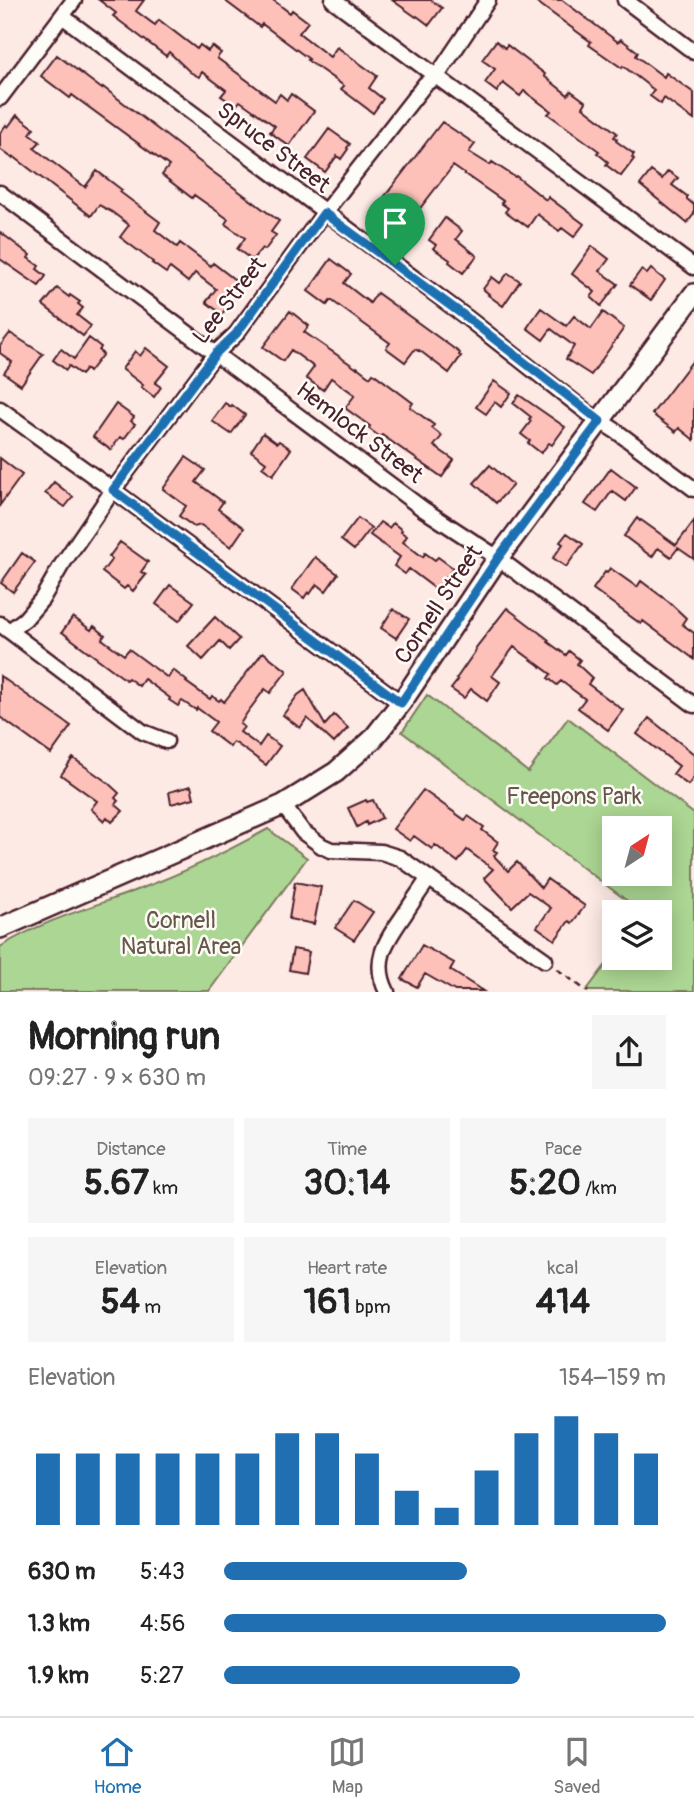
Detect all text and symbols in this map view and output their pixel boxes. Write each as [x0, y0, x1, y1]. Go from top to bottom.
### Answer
street label: Spruce Street [211, 95, 337, 200]
pin [365, 193, 425, 265]
icon: arrive [376, 204, 414, 242]
street label: Lee Street [186, 250, 273, 350]
street label: Hemlock Street [290, 375, 430, 490]
street label: Cornell Street [388, 539, 489, 669]
park label: Freepons Park [506, 782, 642, 811]
north arrow [602, 816, 672, 886]
map controls [602, 816, 672, 970]
button: layers [602, 900, 672, 970]
park label: Cornell Natural Area [121, 906, 241, 961]
text: Morning run [28, 1013, 220, 1061]
button: share [592, 1015, 666, 1089]
text: 09:27 · 9 × 630 m [28, 1063, 206, 1092]
text: Distance [96, 1137, 166, 1161]
text: Time [327, 1137, 367, 1161]
text: Pace [544, 1137, 582, 1161]
text: 5.67 [84, 1161, 149, 1205]
text: 30:14 [304, 1161, 390, 1205]
text: 5:20 [509, 1161, 581, 1205]
text: km [149, 1176, 178, 1200]
text: /km [581, 1176, 617, 1200]
text: Elevation [95, 1256, 167, 1280]
text: Heart rate [307, 1256, 387, 1280]
text: kcal [548, 1256, 578, 1280]
text: 54 [101, 1280, 140, 1324]
text: 161 [303, 1280, 351, 1324]
text: 414 [536, 1280, 590, 1324]
text: m [140, 1295, 161, 1319]
text: bpm [351, 1295, 391, 1319]
text: Elevation [28, 1363, 116, 1392]
text: 154–159 m [559, 1363, 666, 1392]
text: 630 m [28, 1557, 95, 1586]
text: 5:43 [140, 1557, 185, 1586]
text: 1.3 km [28, 1609, 90, 1638]
text: 4:56 [140, 1609, 185, 1638]
text: 1.9 km [28, 1661, 89, 1690]
text: 5:27 [140, 1661, 184, 1690]
tab: Home [93, 1733, 141, 1799]
tab: Map [328, 1733, 366, 1799]
tab: Saved [553, 1733, 601, 1799]

